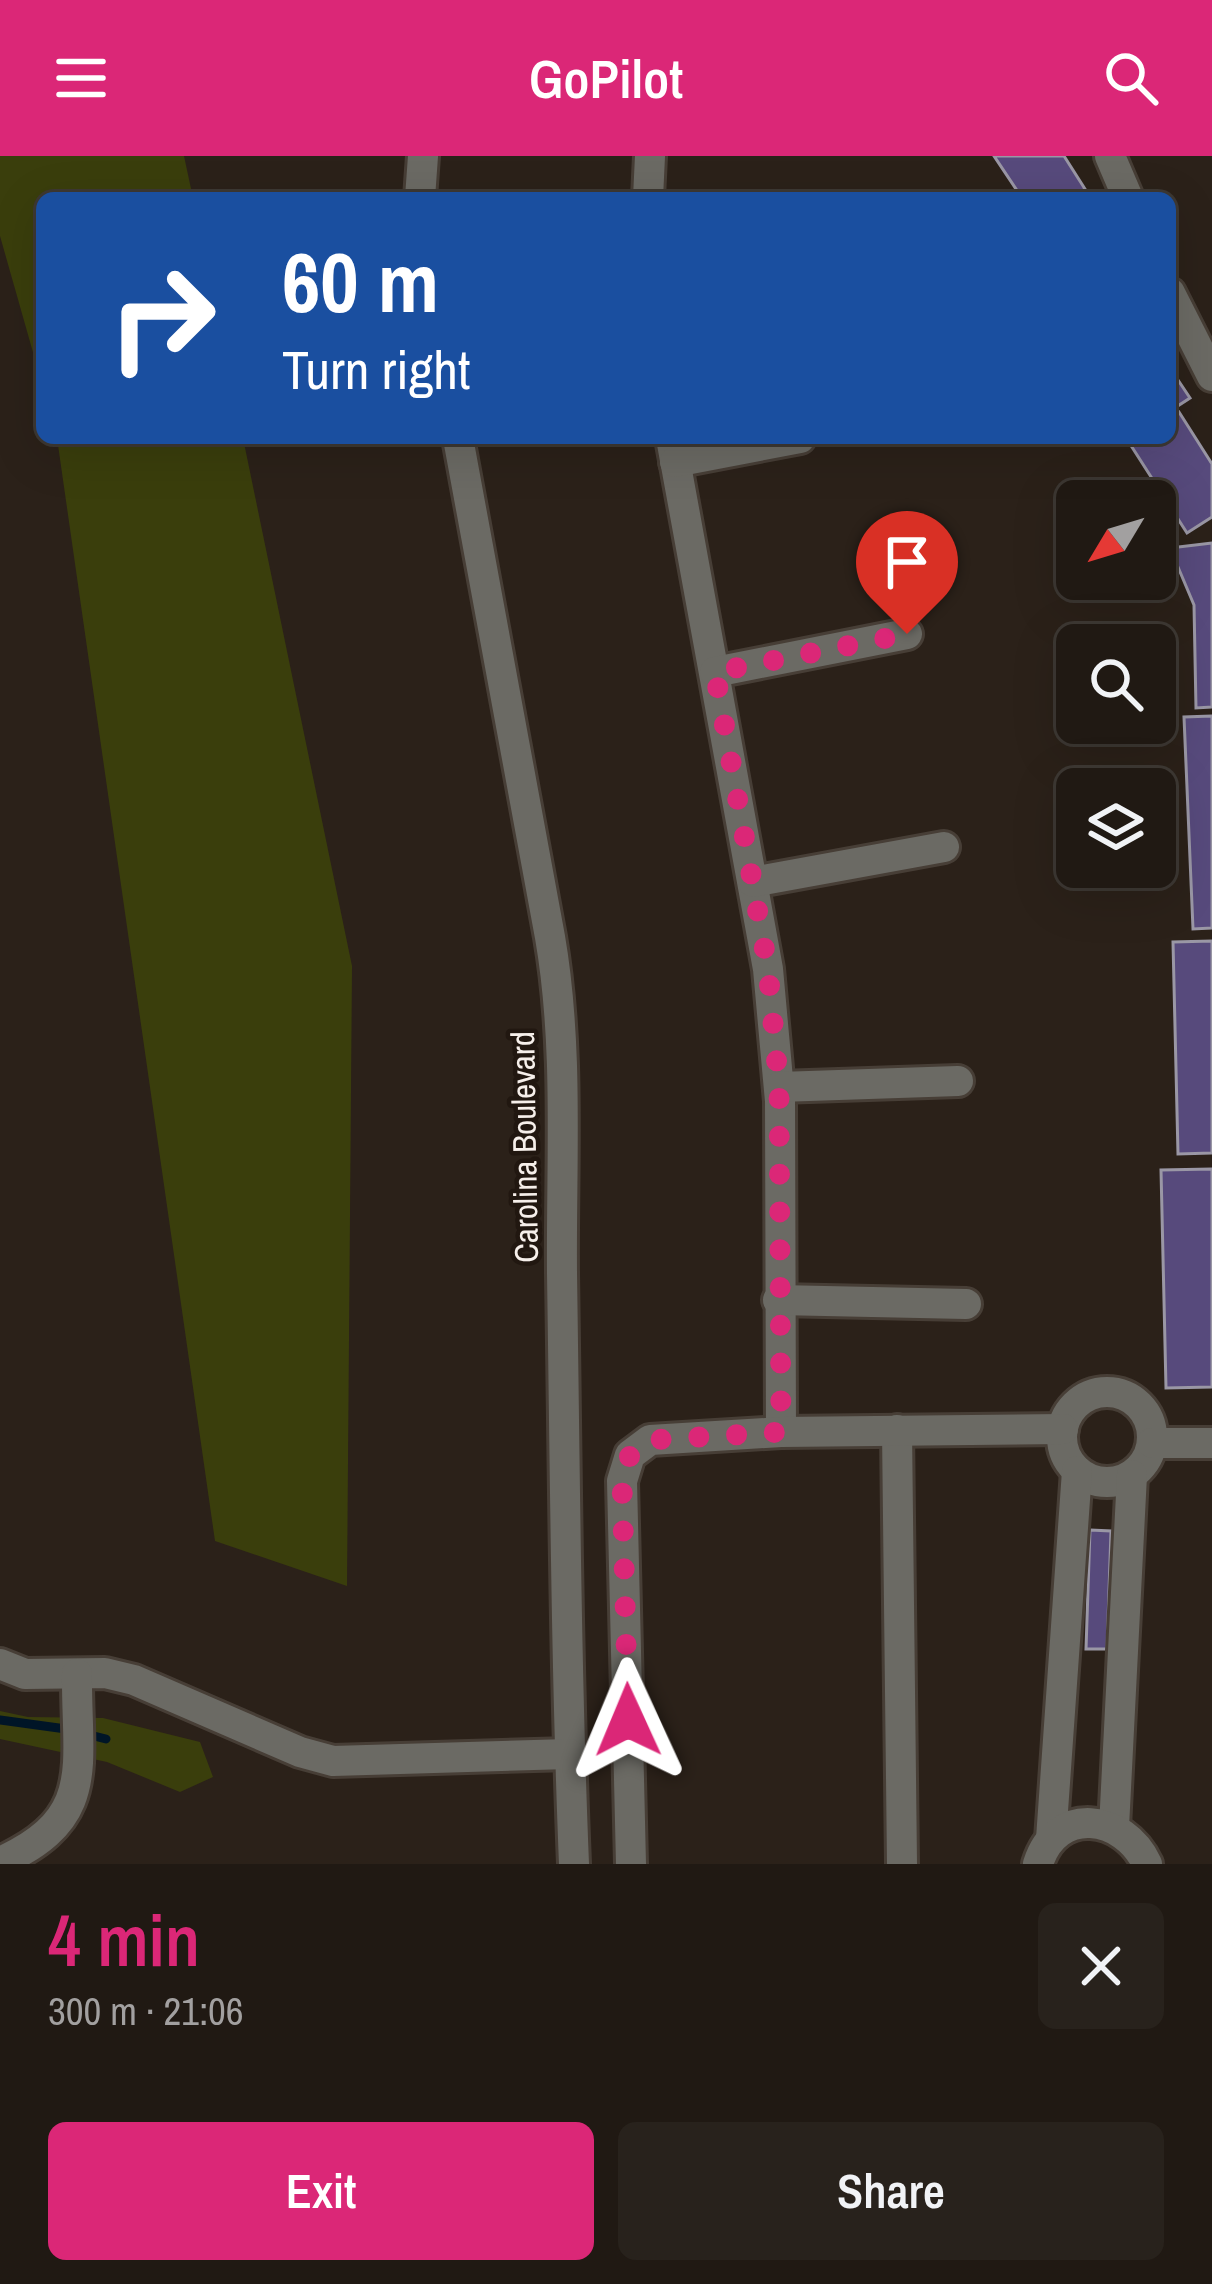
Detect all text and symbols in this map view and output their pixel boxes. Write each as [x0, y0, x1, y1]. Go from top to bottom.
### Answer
text: GoPilot [529, 42, 683, 115]
icon: menu [48, 45, 114, 111]
icon: search [1098, 45, 1164, 111]
text: 60 m [282, 225, 439, 338]
icon: right [84, 240, 240, 396]
text: Turn right [282, 333, 470, 406]
north arrow [1056, 480, 1176, 600]
map controls [1056, 480, 1176, 888]
pin [856, 511, 958, 634]
icon: arrive [874, 529, 940, 595]
button: search [1056, 624, 1176, 744]
button: layers [1056, 768, 1176, 888]
street label: Carolina Boulevard [500, 1031, 548, 1263]
position arrow [565, 1657, 691, 1783]
text: 4 min [48, 1891, 200, 1988]
button: close [1038, 1903, 1164, 2029]
text: 300 m · 21:06 [48, 1985, 244, 2037]
button: Exit [48, 2122, 594, 2260]
button: Share [618, 2122, 1164, 2260]

